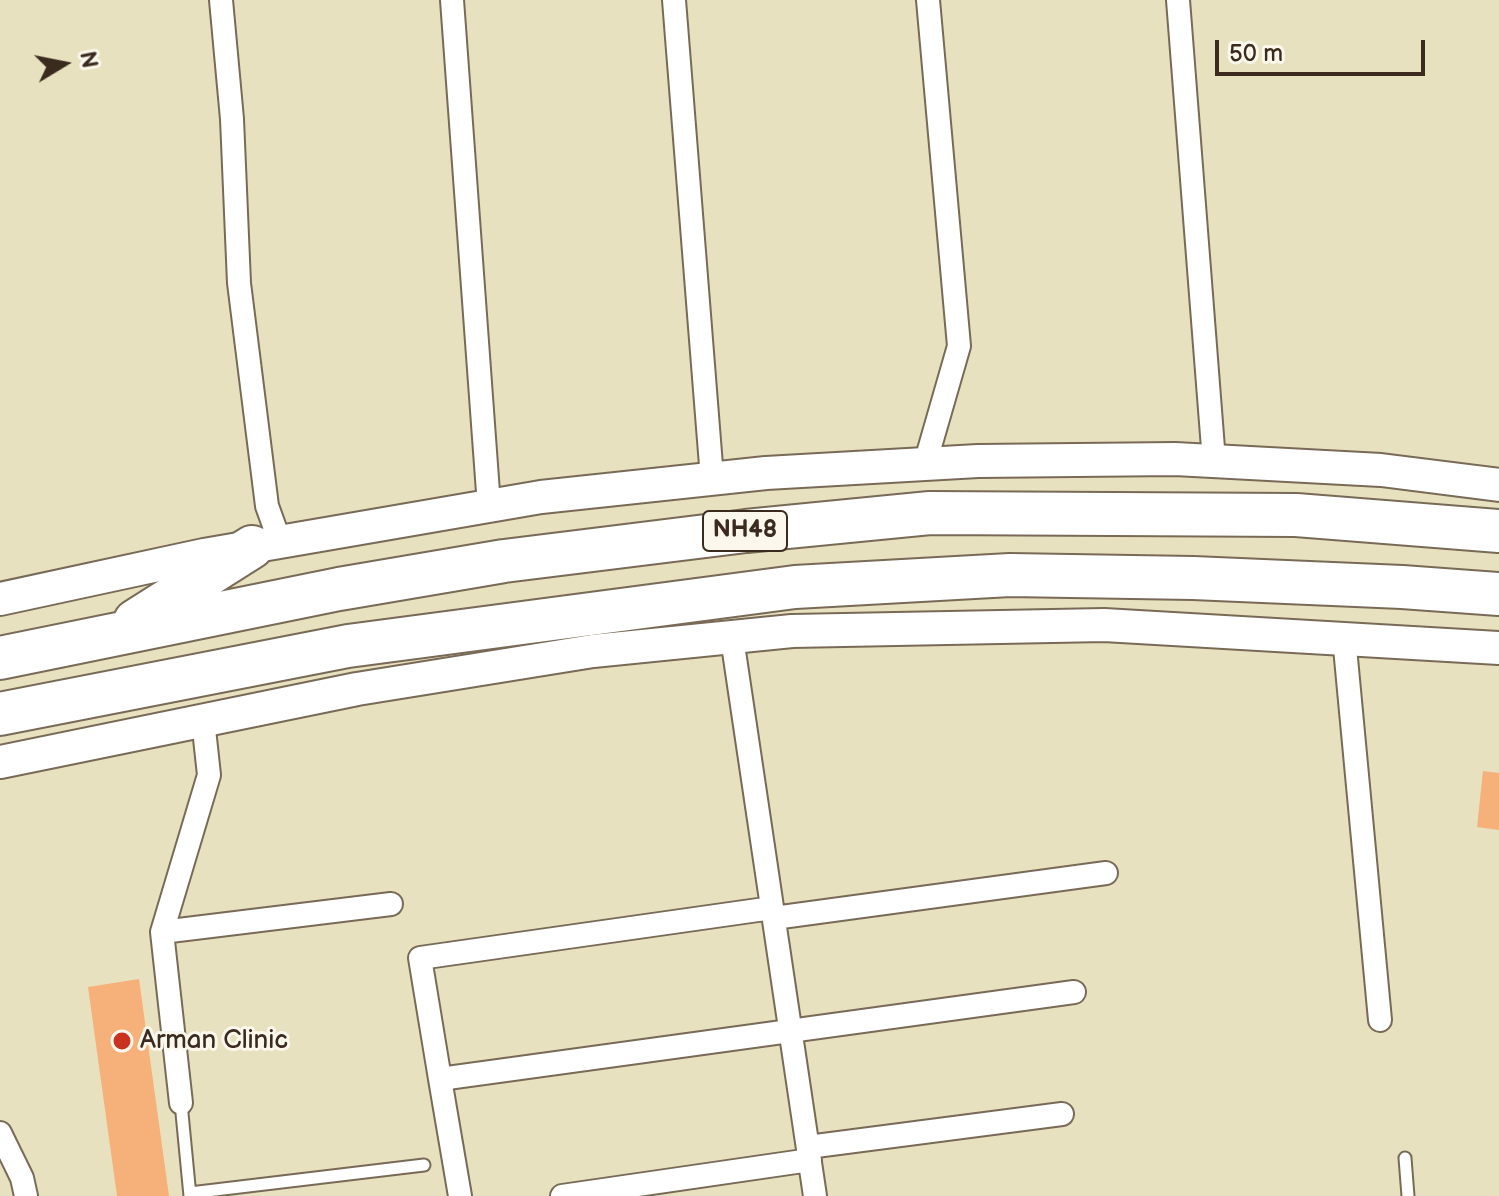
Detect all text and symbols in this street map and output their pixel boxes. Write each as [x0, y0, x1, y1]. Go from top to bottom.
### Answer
north arrow [24, 24, 104, 104]
scale bar [1219, 24, 1429, 74]
text: 50 m [1229, 39, 1283, 68]
text: N [73, 49, 103, 70]
road number: NH48 [703, 511, 787, 551]
place label: Arman Clinic [140, 1025, 288, 1057]
marker: Arman Clinic [111, 1030, 133, 1052]

